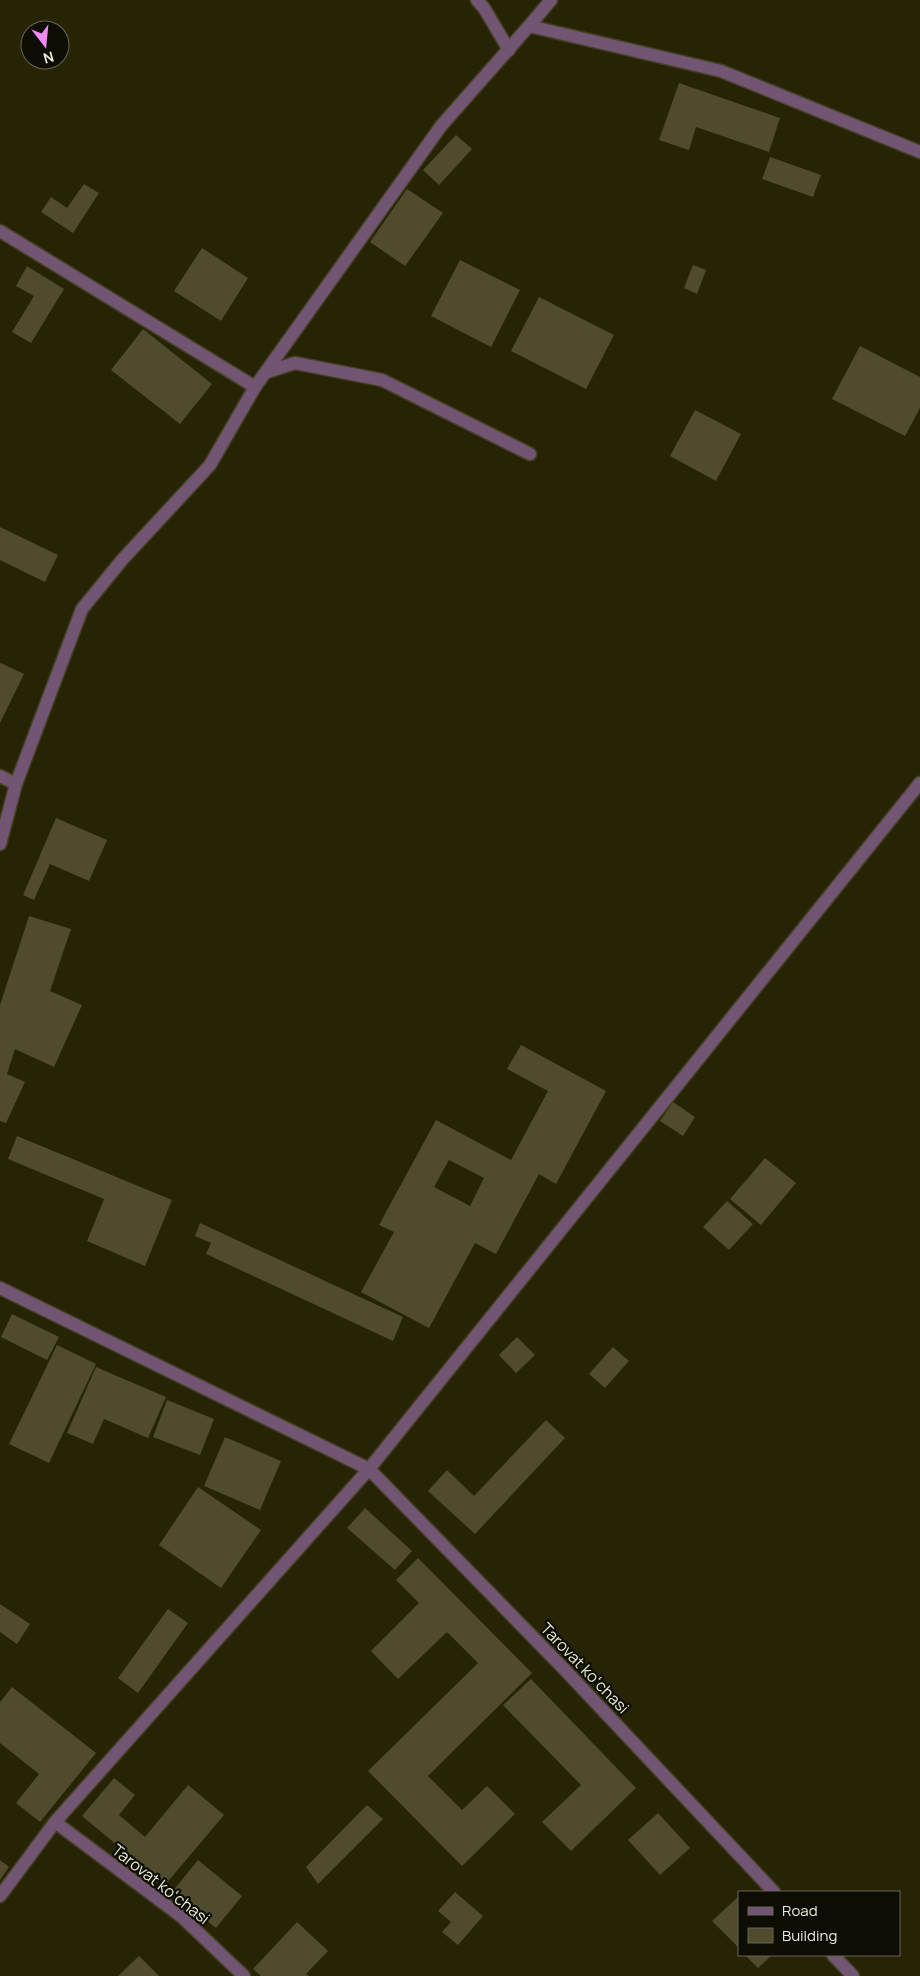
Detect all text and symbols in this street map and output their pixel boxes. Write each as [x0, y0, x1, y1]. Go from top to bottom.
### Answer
north arrow [20, 20, 70, 70]
text: N [41, 47, 56, 68]
street label: Tarovat koʻchasi [536, 1618, 634, 1718]
street label: Tarovat koʻchasi [108, 1839, 214, 1929]
legend [738, 1891, 900, 1956]
text: Road [782, 1900, 818, 1921]
text: Building [782, 1925, 837, 1946]

